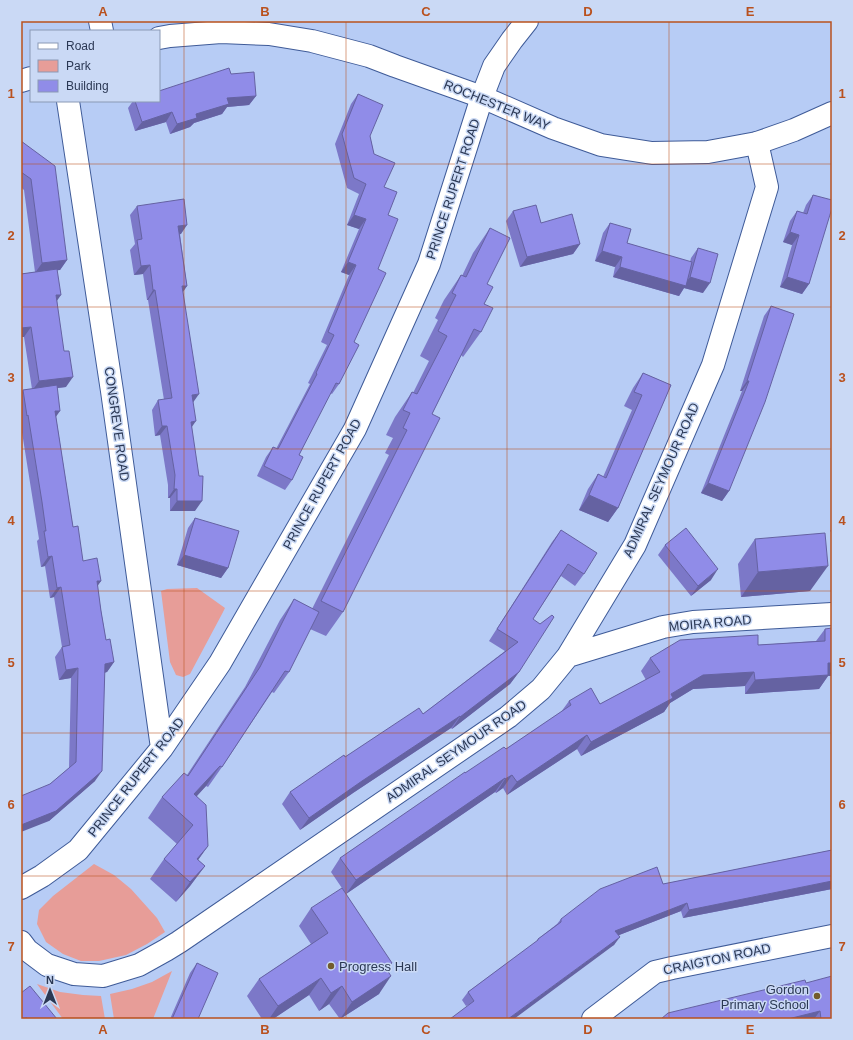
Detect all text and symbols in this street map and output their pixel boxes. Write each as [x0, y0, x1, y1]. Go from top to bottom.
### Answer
text: A [98, 4, 108, 19]
text: B [260, 4, 270, 19]
text: C [421, 4, 431, 19]
text: D [583, 4, 593, 19]
text: E [746, 4, 755, 19]
legend [30, 30, 160, 102]
text: Road [66, 39, 95, 53]
text: Park [66, 59, 92, 73]
street label: ROCHESTER WAY [442, 77, 553, 133]
text: Building [66, 79, 109, 93]
text: 1 [7, 86, 15, 101]
text: 1 [838, 86, 846, 101]
street label: PRINCE RUPERT ROAD [423, 117, 483, 261]
text: 2 [7, 228, 15, 243]
text: 2 [838, 228, 846, 243]
street label: CONGREVE ROAD [102, 366, 132, 482]
text: 3 [7, 370, 15, 385]
text: 3 [838, 370, 846, 385]
street label: ADMIRAL SEYMOUR ROAD [620, 400, 702, 560]
street label: PRINCE RUPERT ROAD [280, 416, 364, 552]
text: 4 [7, 513, 15, 528]
text: 4 [838, 513, 846, 528]
street label: MOIRA ROAD [668, 612, 752, 634]
text: 5 [7, 655, 15, 670]
text: 5 [838, 655, 846, 670]
street label: ADMIRAL SEYMOUR ROAD [383, 697, 529, 805]
street label: PRINCE RUPERT ROAD [85, 715, 187, 839]
text: 6 [7, 797, 15, 812]
text: 6 [838, 797, 846, 812]
text: 7 [7, 939, 15, 954]
text: 7 [838, 939, 846, 954]
street label: CRAIGTON ROAD [662, 940, 772, 978]
place label: Progress Hall [339, 959, 417, 974]
marker: Progress Hall [326, 961, 336, 971]
north arrow [30, 970, 70, 1010]
text: N [46, 974, 54, 986]
place label: Gordon Primary School [721, 982, 809, 1012]
marker: Gordon Primary School [812, 991, 822, 1001]
text: A [98, 1022, 108, 1037]
text: B [260, 1022, 270, 1037]
text: C [421, 1022, 431, 1037]
text: D [583, 1022, 593, 1037]
text: E [746, 1022, 755, 1037]

